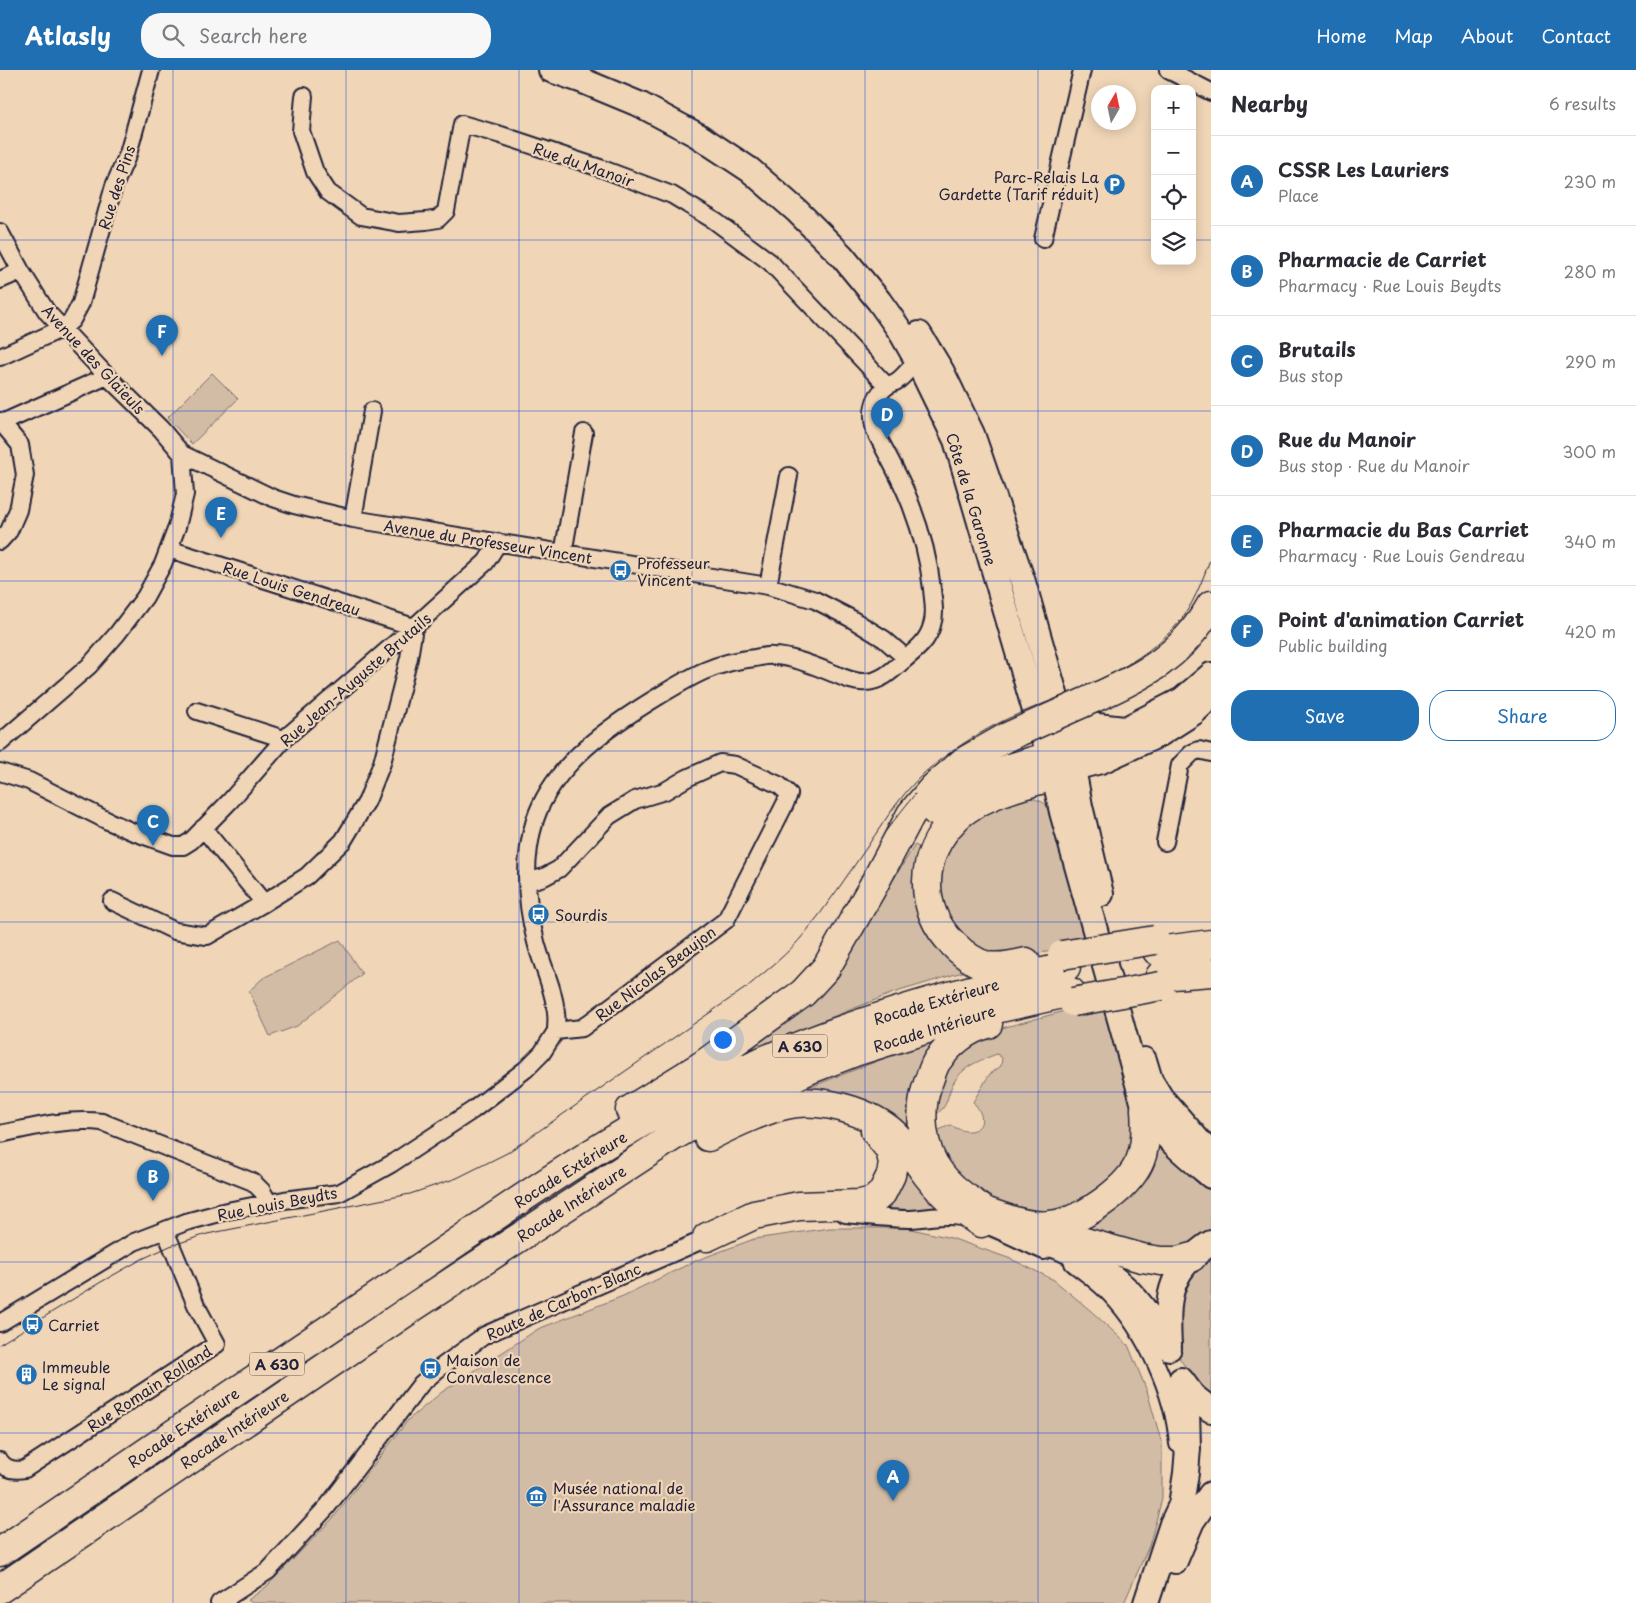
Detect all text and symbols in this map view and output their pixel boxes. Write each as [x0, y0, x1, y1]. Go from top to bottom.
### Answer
search box [141, 13, 491, 58]
text: Atlasly [25, 17, 111, 53]
icon: search [159, 21, 187, 49]
text: Search here [199, 21, 308, 49]
text: Home [1316, 22, 1366, 49]
text: Map [1394, 22, 1433, 49]
text: About [1461, 22, 1513, 49]
text: Contact [1541, 22, 1611, 49]
north arrow [1091, 85, 1136, 130]
map controls [1151, 85, 1196, 265]
button: + [1151, 85, 1196, 130]
text: Nearby [1231, 87, 1308, 119]
text: 6 results [1549, 91, 1616, 115]
button: − [1151, 130, 1196, 175]
street label: Rue du Manoir [530, 136, 638, 192]
street label: Rue des Pins [92, 142, 141, 232]
text: CSSR Les Lauriers [1278, 155, 1449, 183]
place label: Parc-Relais La Gardette (Tarif réduit) [938, 165, 1100, 205]
text: A [1241, 169, 1253, 193]
text: 230 m [1564, 169, 1616, 193]
parking icon: Parc-Relais La Gardette (Tarif réduit) [1103, 173, 1127, 197]
button: locate [1151, 175, 1196, 220]
text: Place [1278, 183, 1319, 207]
button: layers [1151, 220, 1196, 265]
text: Pharmacie de Carriet [1278, 245, 1487, 273]
text: B [1242, 259, 1252, 283]
text: 280 m [1564, 259, 1616, 283]
text: Pharmacy · Rue Louis Beydts [1278, 273, 1501, 297]
street label: Avenue des Glaïeuls [37, 299, 151, 419]
pin: F [146, 315, 178, 356]
text: Brutails [1278, 335, 1356, 363]
text: C [1241, 349, 1253, 373]
text: 290 m [1565, 349, 1616, 373]
text: Bus stop [1278, 363, 1343, 387]
pin: D [871, 398, 903, 439]
text: Rue du Manoir [1278, 425, 1416, 453]
street label: Côte de la Garonne [941, 430, 1003, 568]
text: D [1241, 439, 1253, 463]
text: 300 m [1562, 439, 1616, 463]
text: Bus stop · Rue du Manoir [1278, 453, 1470, 477]
pin: E [205, 497, 237, 538]
street label: Avenue du Professeur Vincent [382, 513, 594, 569]
text: Pharmacie du Bas Carriet [1278, 515, 1529, 543]
text: E [1242, 529, 1252, 553]
text: 340 m [1564, 529, 1616, 553]
text: Pharmacy · Rue Louis Gendreau [1278, 543, 1525, 567]
place label: Professeur Vincent [637, 551, 710, 591]
street label: Rue Louis Gendreau [220, 555, 364, 621]
bus stop icon: Professeur Vincent [609, 559, 633, 583]
text: Point d'animation Carriet [1278, 605, 1524, 633]
street label: Rue Jean-Auguste Brutails [274, 607, 436, 751]
text: F [1242, 619, 1252, 643]
text: 420 m [1565, 619, 1616, 643]
text: Public building [1278, 633, 1388, 657]
button: Save [1231, 690, 1419, 741]
button: Share [1429, 690, 1616, 741]
pin: C [137, 805, 169, 846]
bus stop icon: Sourdis [527, 902, 551, 926]
place label: Sourdis [555, 903, 608, 926]
street label: Rue Nicolas Beaujon [590, 920, 720, 1026]
street label: Rocade Extérieure [870, 972, 1002, 1030]
street label: Rocade Intérieure [870, 998, 998, 1058]
your location [710, 1027, 736, 1053]
road number: A 630 [772, 1034, 828, 1058]
street label: Rocade Extérieure [509, 1125, 631, 1213]
street label: Rocade Intérieure [512, 1159, 630, 1247]
pin: B [137, 1160, 169, 1201]
street label: Rue Louis Beydts [215, 1180, 339, 1226]
street label: Route de Carbon-Blanc [482, 1256, 644, 1346]
bus stop icon: Carriet [20, 1312, 44, 1336]
place label: Carriet [48, 1313, 99, 1336]
street label: Rue Romain Rolland [82, 1339, 216, 1437]
place label: Maison de Convalescence [446, 1348, 551, 1388]
road number: A 630 [250, 1352, 304, 1376]
place label: Immeuble Le signal [42, 1355, 111, 1395]
bus stop icon: Maison de Convalescence [418, 1356, 442, 1380]
building icon: Immeuble Le signal [14, 1363, 38, 1387]
street label: Rocade Extérieure [123, 1381, 243, 1473]
street label: Rocade Intérieure [175, 1384, 293, 1474]
pin: A [877, 1460, 909, 1501]
place label: Musée national de l'Assurance maladie [553, 1476, 696, 1516]
museum icon: Musée national de l'Assurance maladie [525, 1484, 549, 1508]

